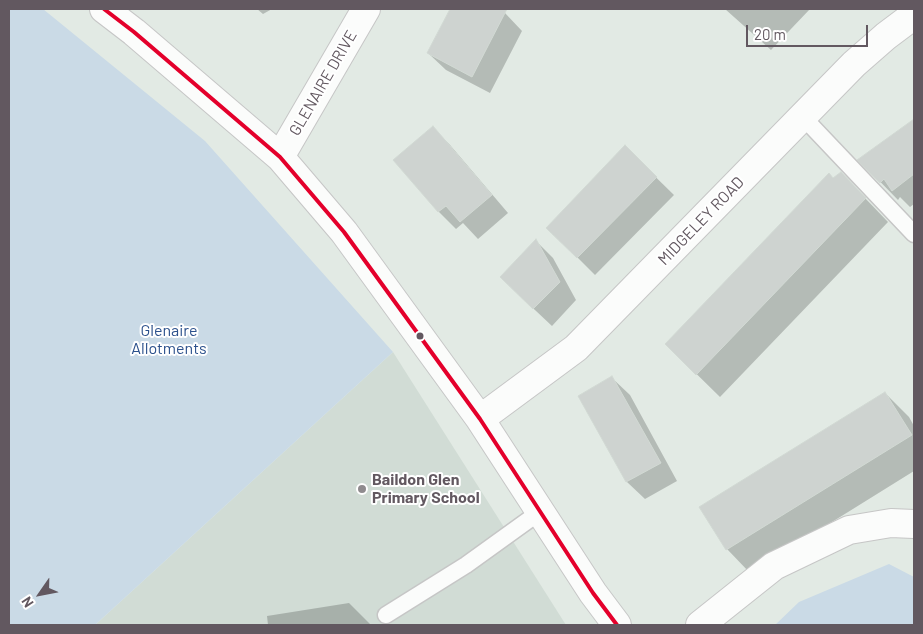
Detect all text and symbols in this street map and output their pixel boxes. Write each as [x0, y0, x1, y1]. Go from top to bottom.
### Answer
scale bar [748, 15, 870, 47]
text: 20 m [754, 25, 786, 43]
street label: GLENAIRE DRIVE [285, 27, 361, 139]
street label: MIDGELEY ROAD [654, 173, 748, 269]
park label: Glenaire Allotments [131, 321, 207, 359]
unlabelled marker [415, 331, 425, 341]
place label: Baildon Glen Primary School [372, 470, 480, 508]
marker: Baildon Glen Primary School [356, 483, 368, 495]
north arrow [15, 569, 65, 619]
text: N [17, 594, 37, 611]

